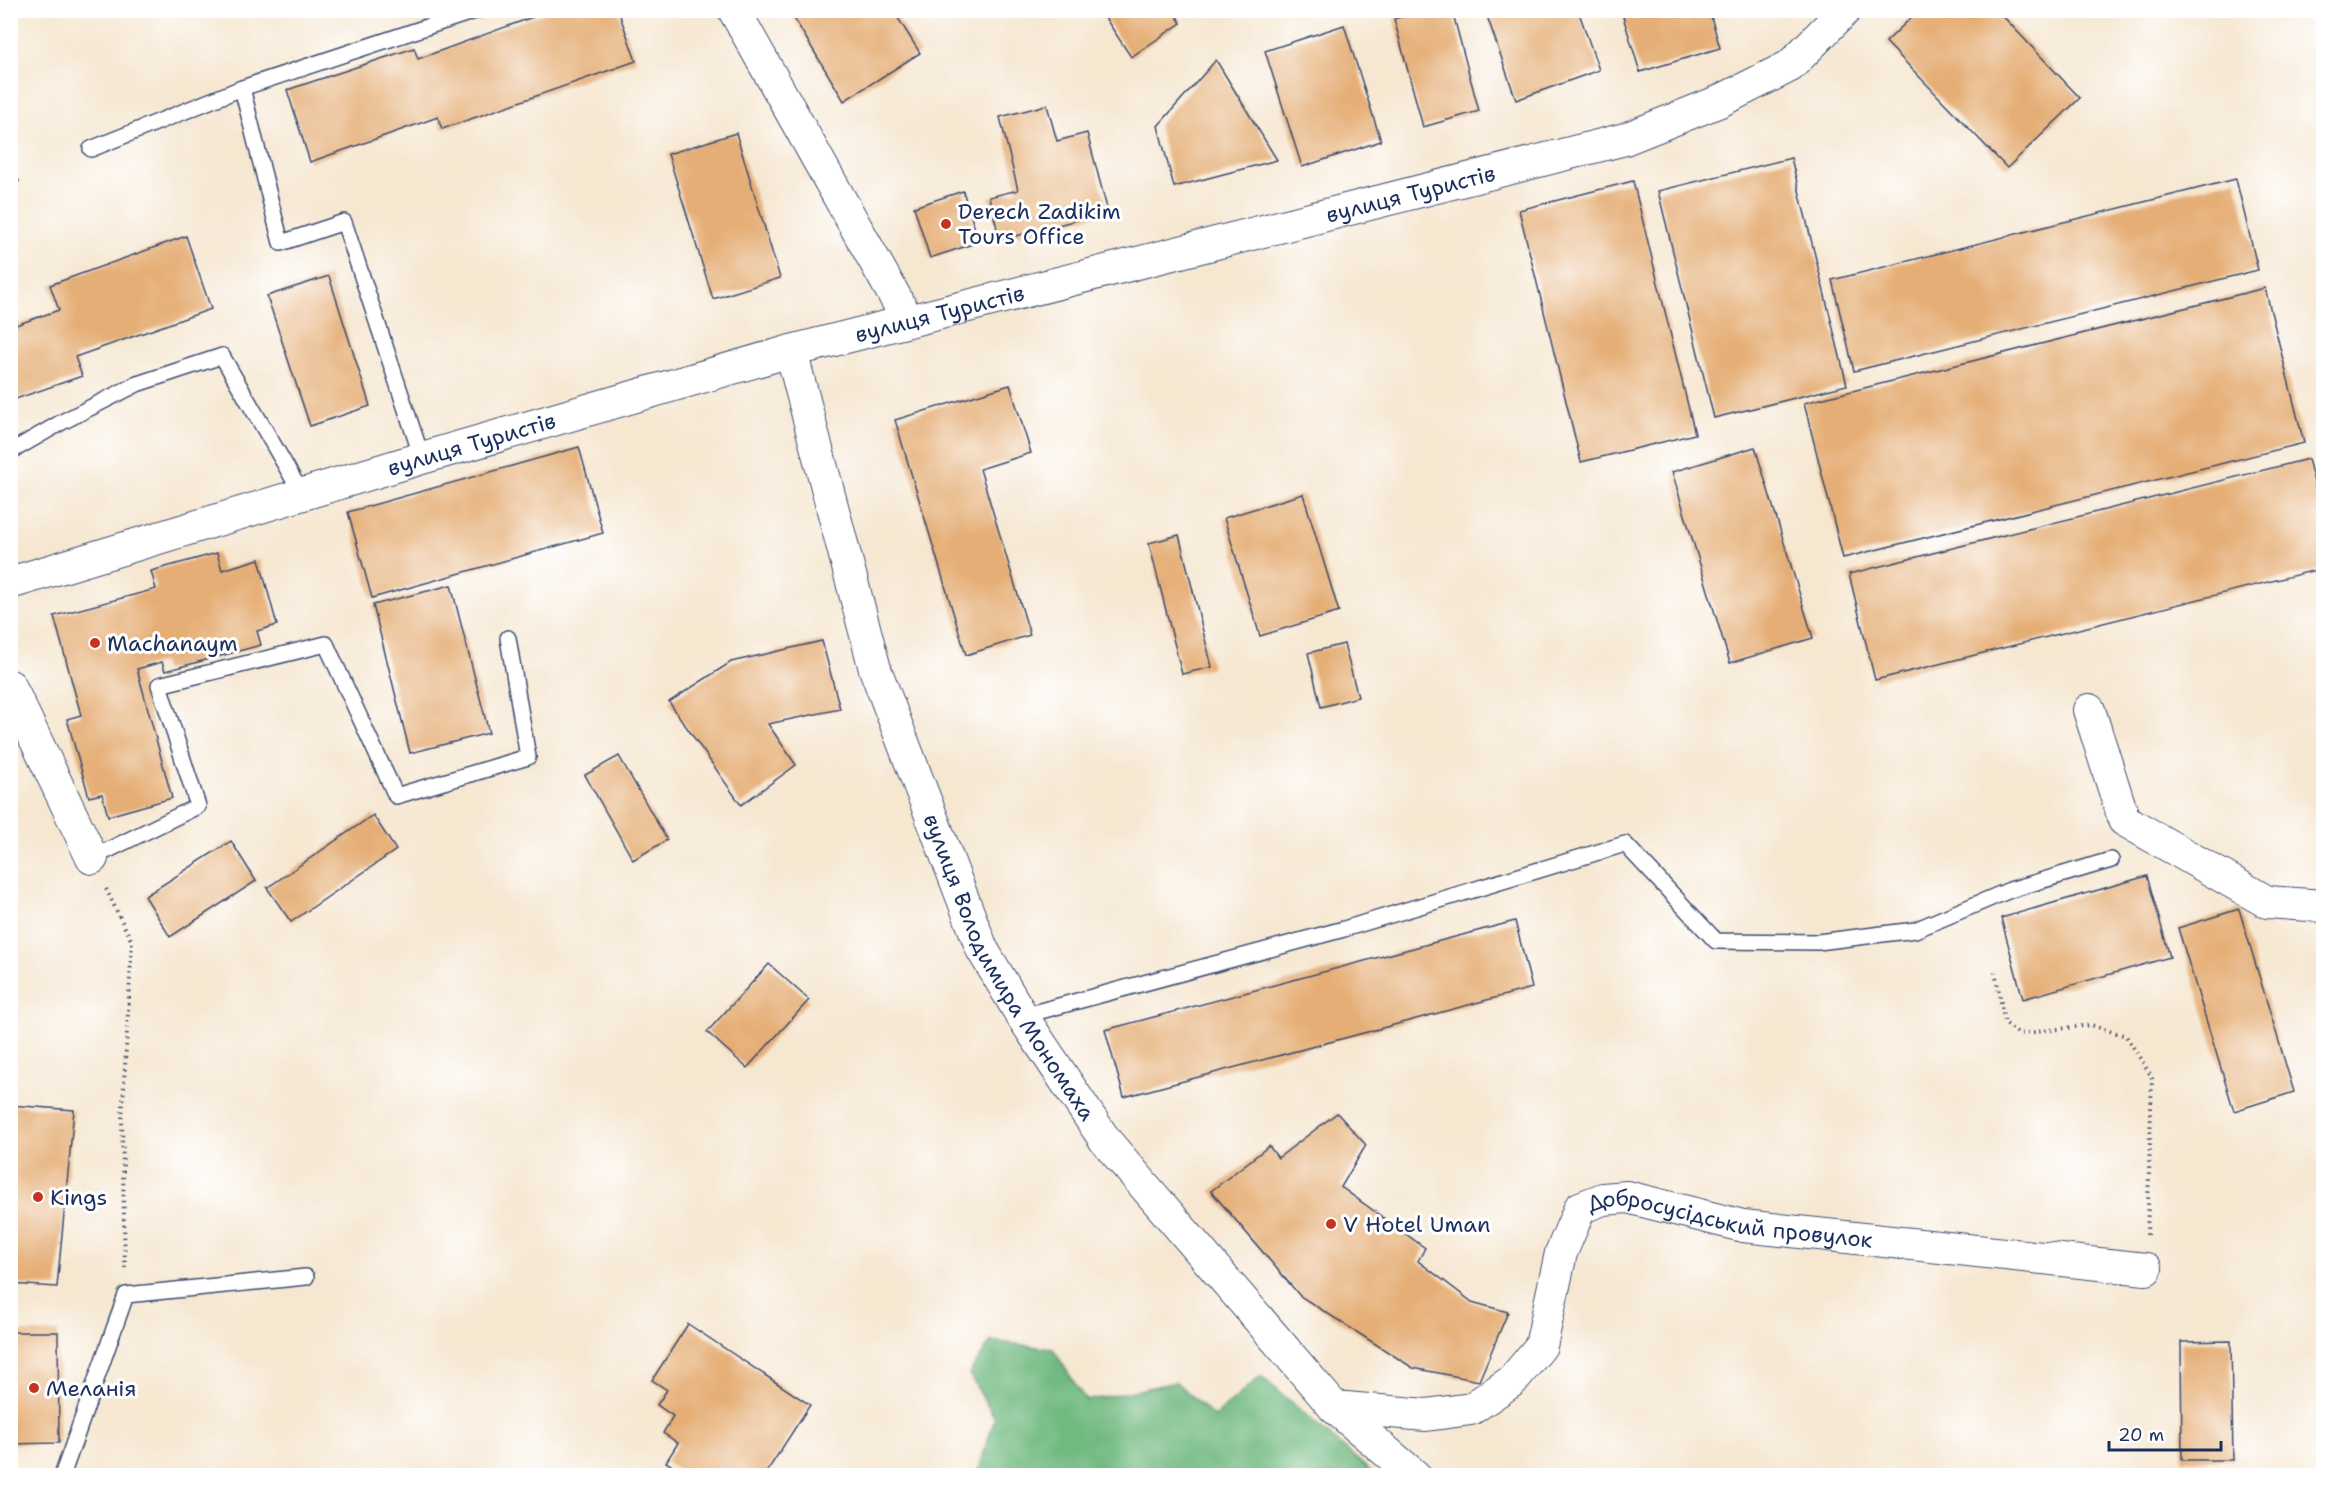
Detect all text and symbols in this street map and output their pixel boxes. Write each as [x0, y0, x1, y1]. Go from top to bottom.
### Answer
street label: вулиця Туристів [1323, 158, 1498, 229]
place label: Derech Zadikim Tours Office [958, 197, 1121, 251]
marker: Derech Zadikim Tours Office [939, 217, 953, 231]
street label: вулиця Туристів [852, 278, 1027, 349]
street label: вулиця Туристів [384, 406, 559, 482]
place label: Machanaym [107, 629, 238, 658]
marker: Machanaym [88, 636, 102, 650]
street label: вулиця Володимира Мономаха [917, 809, 1102, 1126]
street label: Добросусідський провулок [1582, 1182, 1874, 1254]
place label: Kings [50, 1183, 107, 1212]
marker: Kings [31, 1190, 45, 1204]
place label: V Hotel Uman [1343, 1210, 1490, 1239]
marker: V Hotel Uman [1324, 1217, 1338, 1231]
place label: Меланія [46, 1374, 137, 1403]
marker: Меланія [27, 1381, 41, 1395]
scale bar [2109, 1414, 2222, 1452]
text: 20 m [2118, 1423, 2164, 1447]

